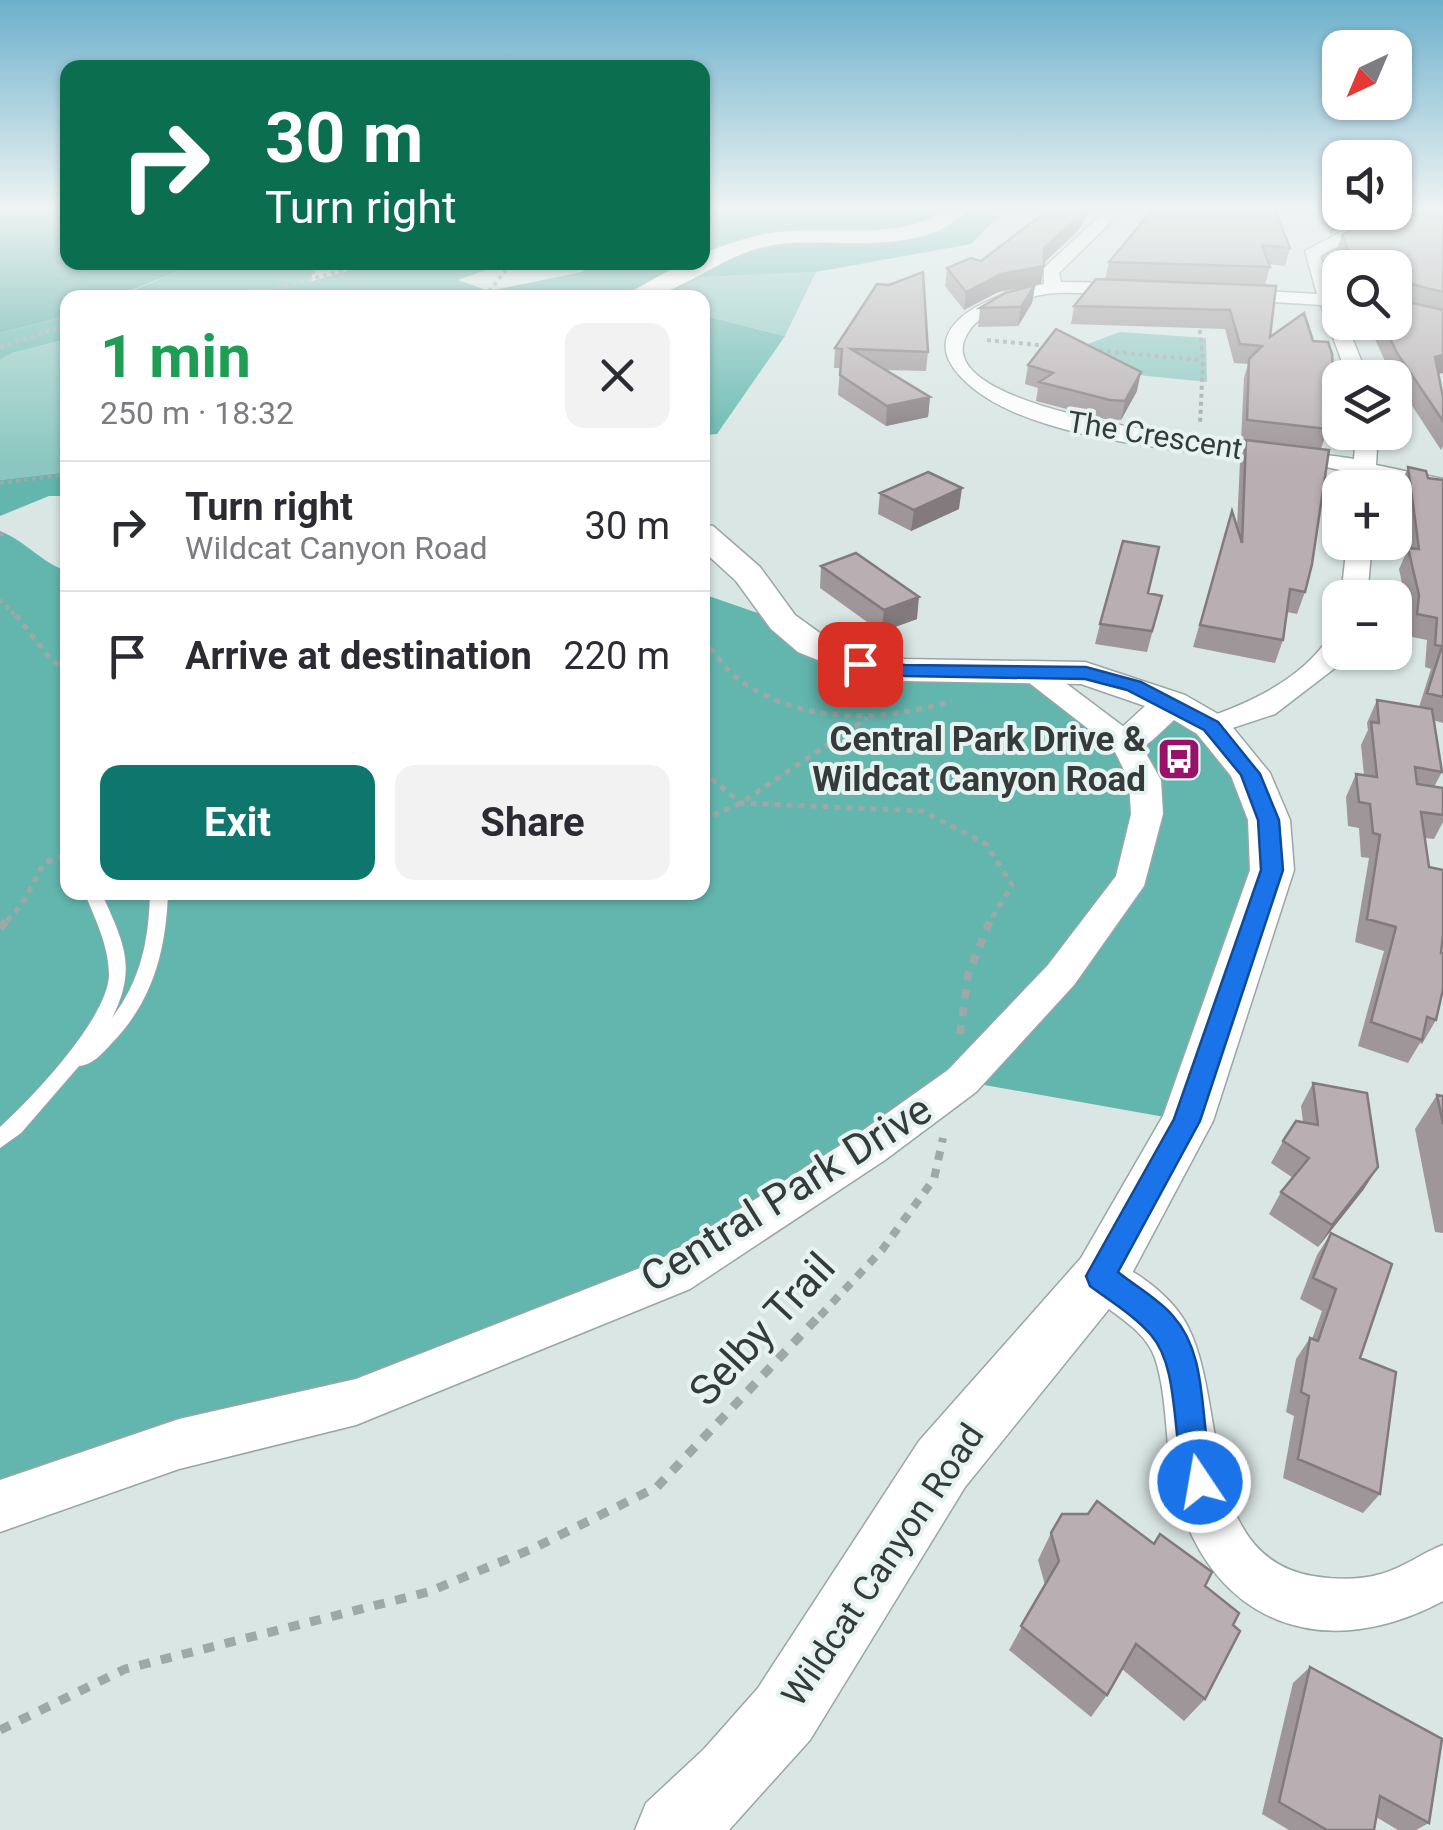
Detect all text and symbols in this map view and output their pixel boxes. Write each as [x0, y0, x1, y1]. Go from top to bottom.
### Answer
north arrow [1322, 30, 1412, 120]
map controls [1322, 30, 1412, 670]
text: 30 m [265, 97, 423, 179]
icon: right [100, 100, 230, 230]
button: sound [1322, 140, 1412, 230]
text: Turn right [265, 181, 457, 234]
button: search [1322, 250, 1412, 340]
text: 1 min [100, 321, 251, 392]
button: close [565, 323, 670, 428]
button: layers [1322, 360, 1412, 450]
text: 250 m · 18:32 [100, 394, 294, 432]
street label: The Crescent [1065, 404, 1245, 466]
button: + [1322, 470, 1412, 560]
text: Turn right [185, 485, 353, 529]
icon: right [100, 499, 155, 554]
text: 30 m [585, 504, 670, 548]
text: Wildcat Canyon Road [185, 529, 488, 567]
button: − [1322, 580, 1412, 670]
pin [818, 622, 903, 707]
icon: arrive [100, 629, 155, 684]
text: Arrive at destination [185, 634, 532, 678]
text: 220 m [563, 634, 670, 678]
icon: arrive [833, 637, 888, 692]
place label: Central Park Drive & Wildcat Canyon Road [812, 719, 1146, 800]
bus stop icon: Central Park Drive & Wildcat Canyon Road [1156, 736, 1202, 782]
button: Exit [100, 765, 375, 880]
button: Share [395, 765, 670, 880]
street label: Central Park Drive [632, 1084, 940, 1302]
street label: Selby Trail [679, 1243, 845, 1415]
street label: Wildcat Canyon Road [773, 1416, 993, 1714]
position arrow [1148, 1430, 1252, 1534]

